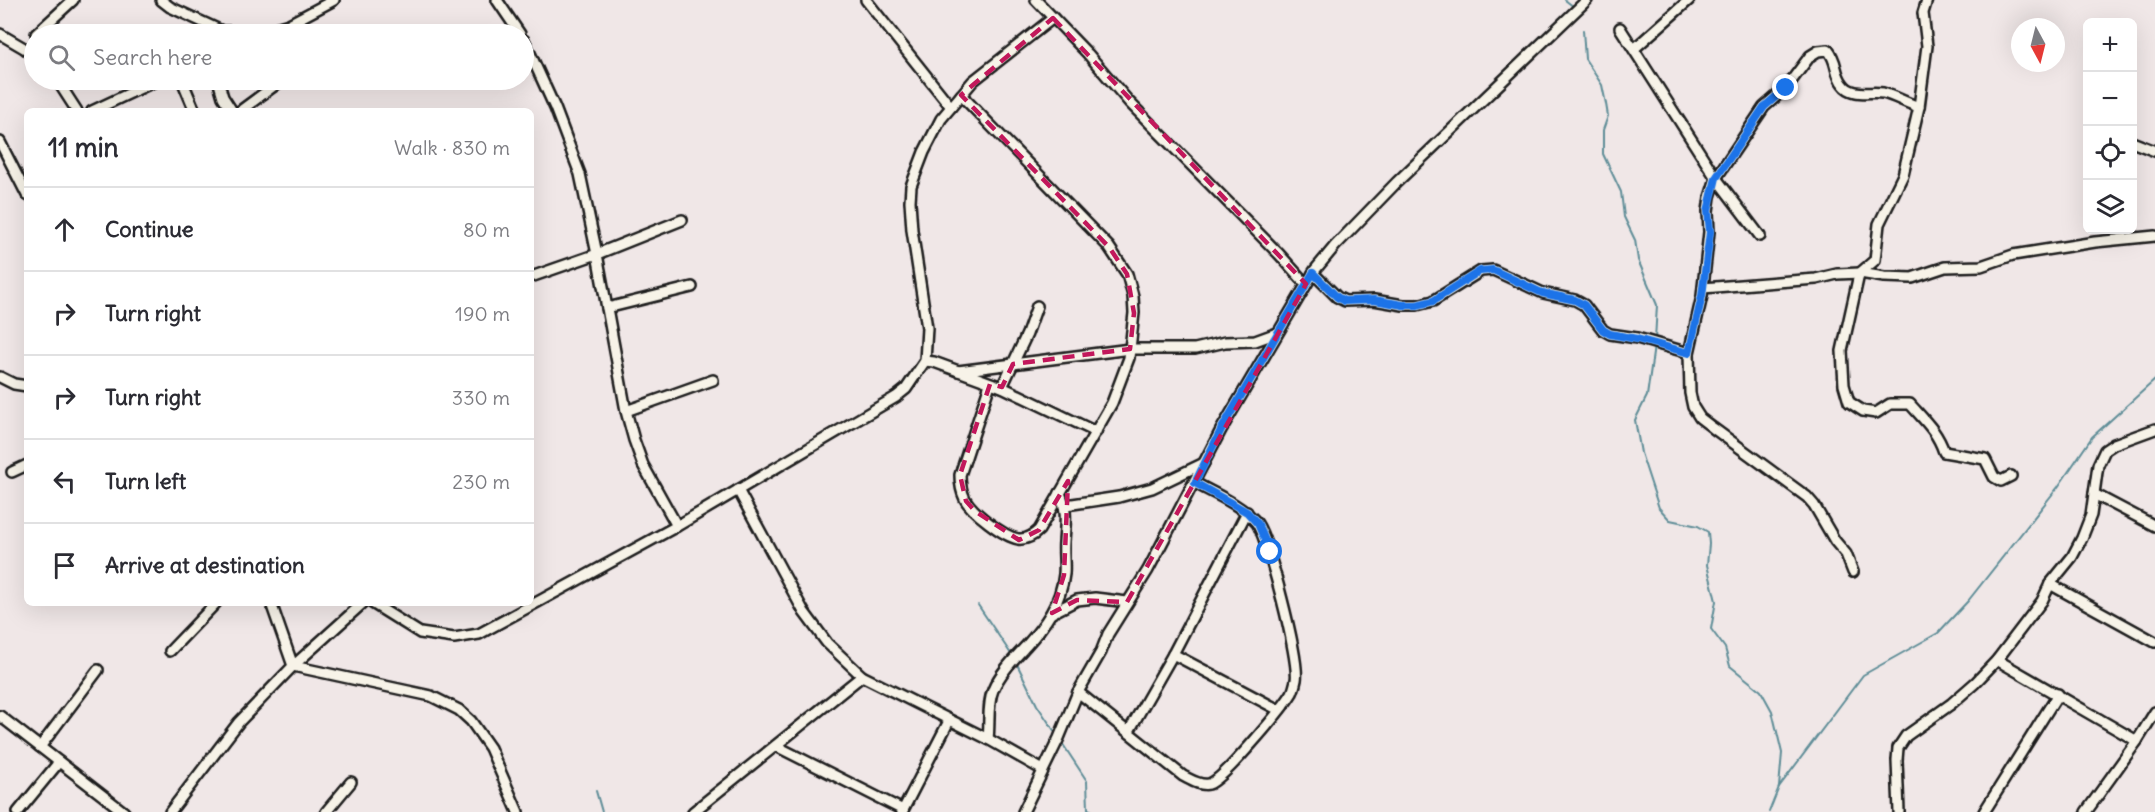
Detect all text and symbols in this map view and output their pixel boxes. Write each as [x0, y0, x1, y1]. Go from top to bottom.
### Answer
north arrow [2011, 18, 2065, 72]
map controls [2083, 18, 2137, 234]
button: + [2083, 18, 2137, 72]
search box [24, 24, 534, 90]
icon: search [45, 41, 78, 74]
text: Search here [93, 43, 212, 71]
button: − [2083, 72, 2137, 126]
route end [1772, 74, 1798, 100]
button: locate [2083, 126, 2137, 180]
text: 11 min [48, 131, 119, 164]
text: Walk · 830 m [394, 135, 510, 160]
button: layers [2083, 180, 2137, 234]
icon: ahead [48, 213, 81, 246]
text: Continue [105, 215, 194, 243]
text: 80 m [463, 217, 510, 242]
icon: right [48, 297, 81, 330]
text: Turn right [105, 299, 201, 327]
text: 190 m [455, 301, 510, 326]
icon: right [48, 381, 81, 414]
text: Turn right [105, 383, 201, 411]
text: 330 m [452, 385, 510, 410]
icon: left [48, 465, 81, 498]
text: Turn left [105, 467, 186, 495]
text: 230 m [452, 469, 510, 494]
route start [1256, 538, 1282, 564]
icon: arrive [48, 549, 81, 582]
text: Arrive at destination [105, 551, 305, 579]

